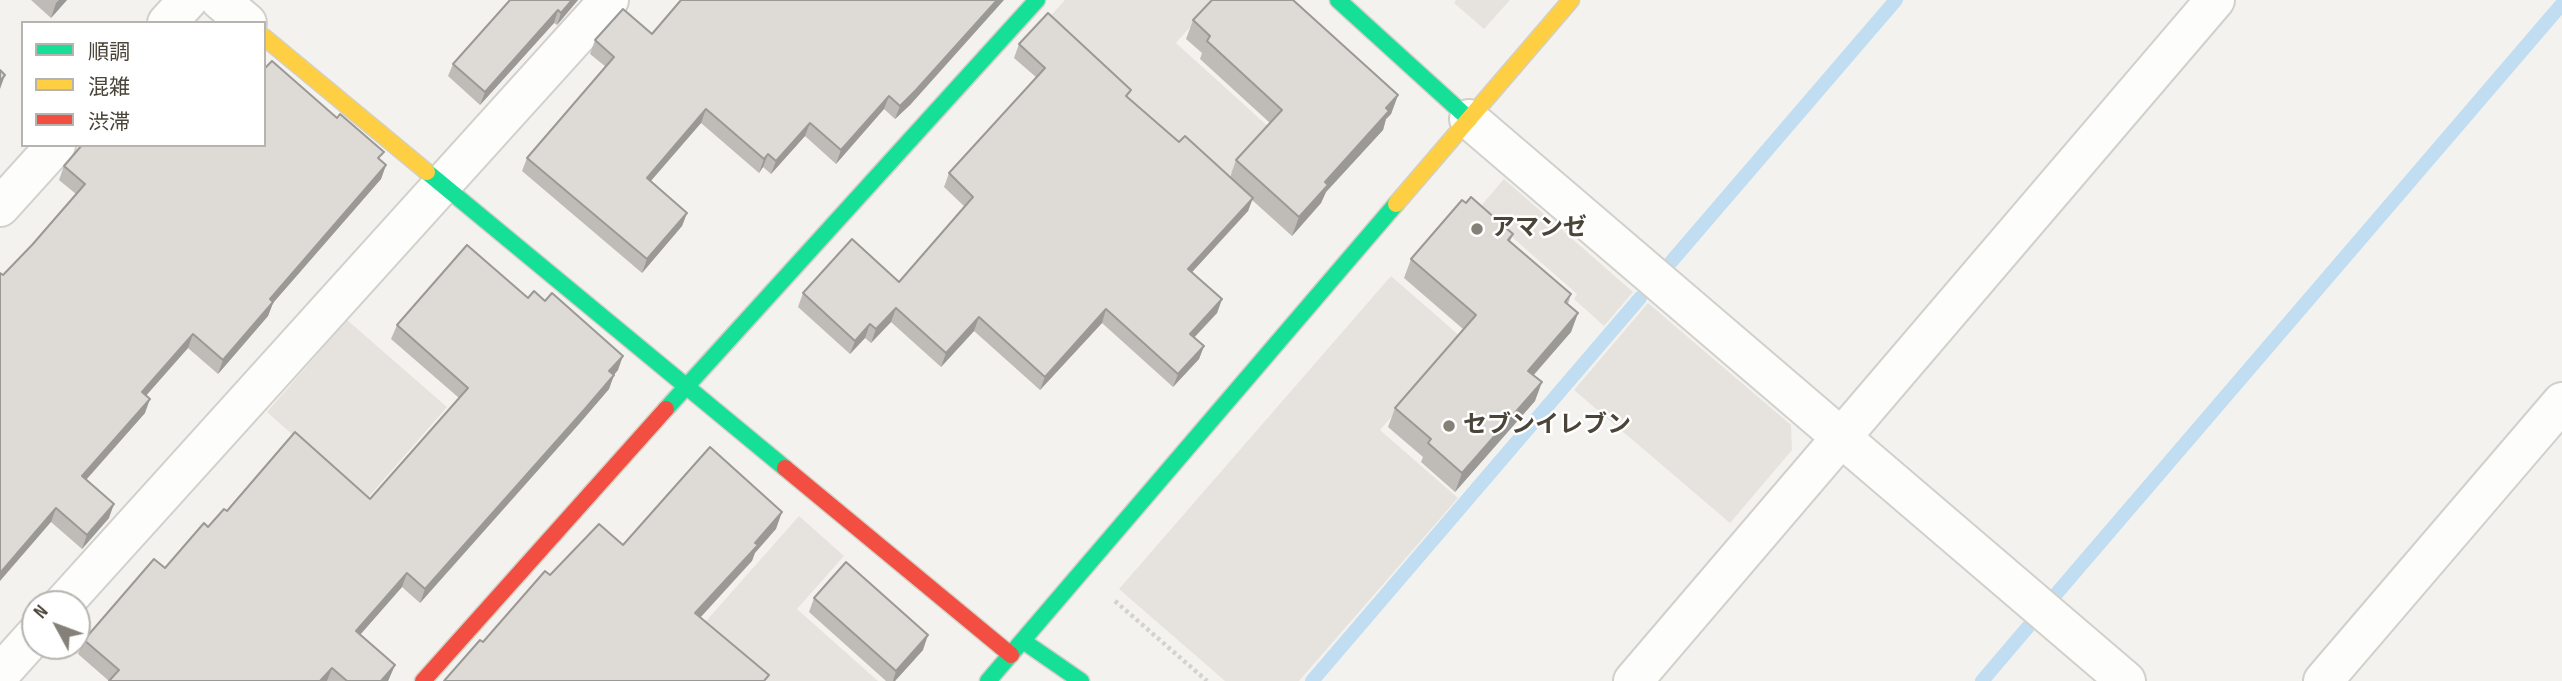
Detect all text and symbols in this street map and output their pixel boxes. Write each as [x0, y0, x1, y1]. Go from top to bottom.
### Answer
legend [21, 21, 266, 147]
text: 順調 [88, 40, 130, 65]
text: 混雑 [88, 75, 130, 100]
text: 渋滞 [88, 110, 130, 135]
place label: アマンゼ [1491, 215, 1587, 243]
marker: アマンゼ [1469, 221, 1485, 237]
place label: セブンイレブン [1463, 412, 1631, 440]
marker: セブンイレブン [1441, 418, 1457, 434]
north arrow [21, 590, 91, 660]
text: N [29, 601, 53, 624]

